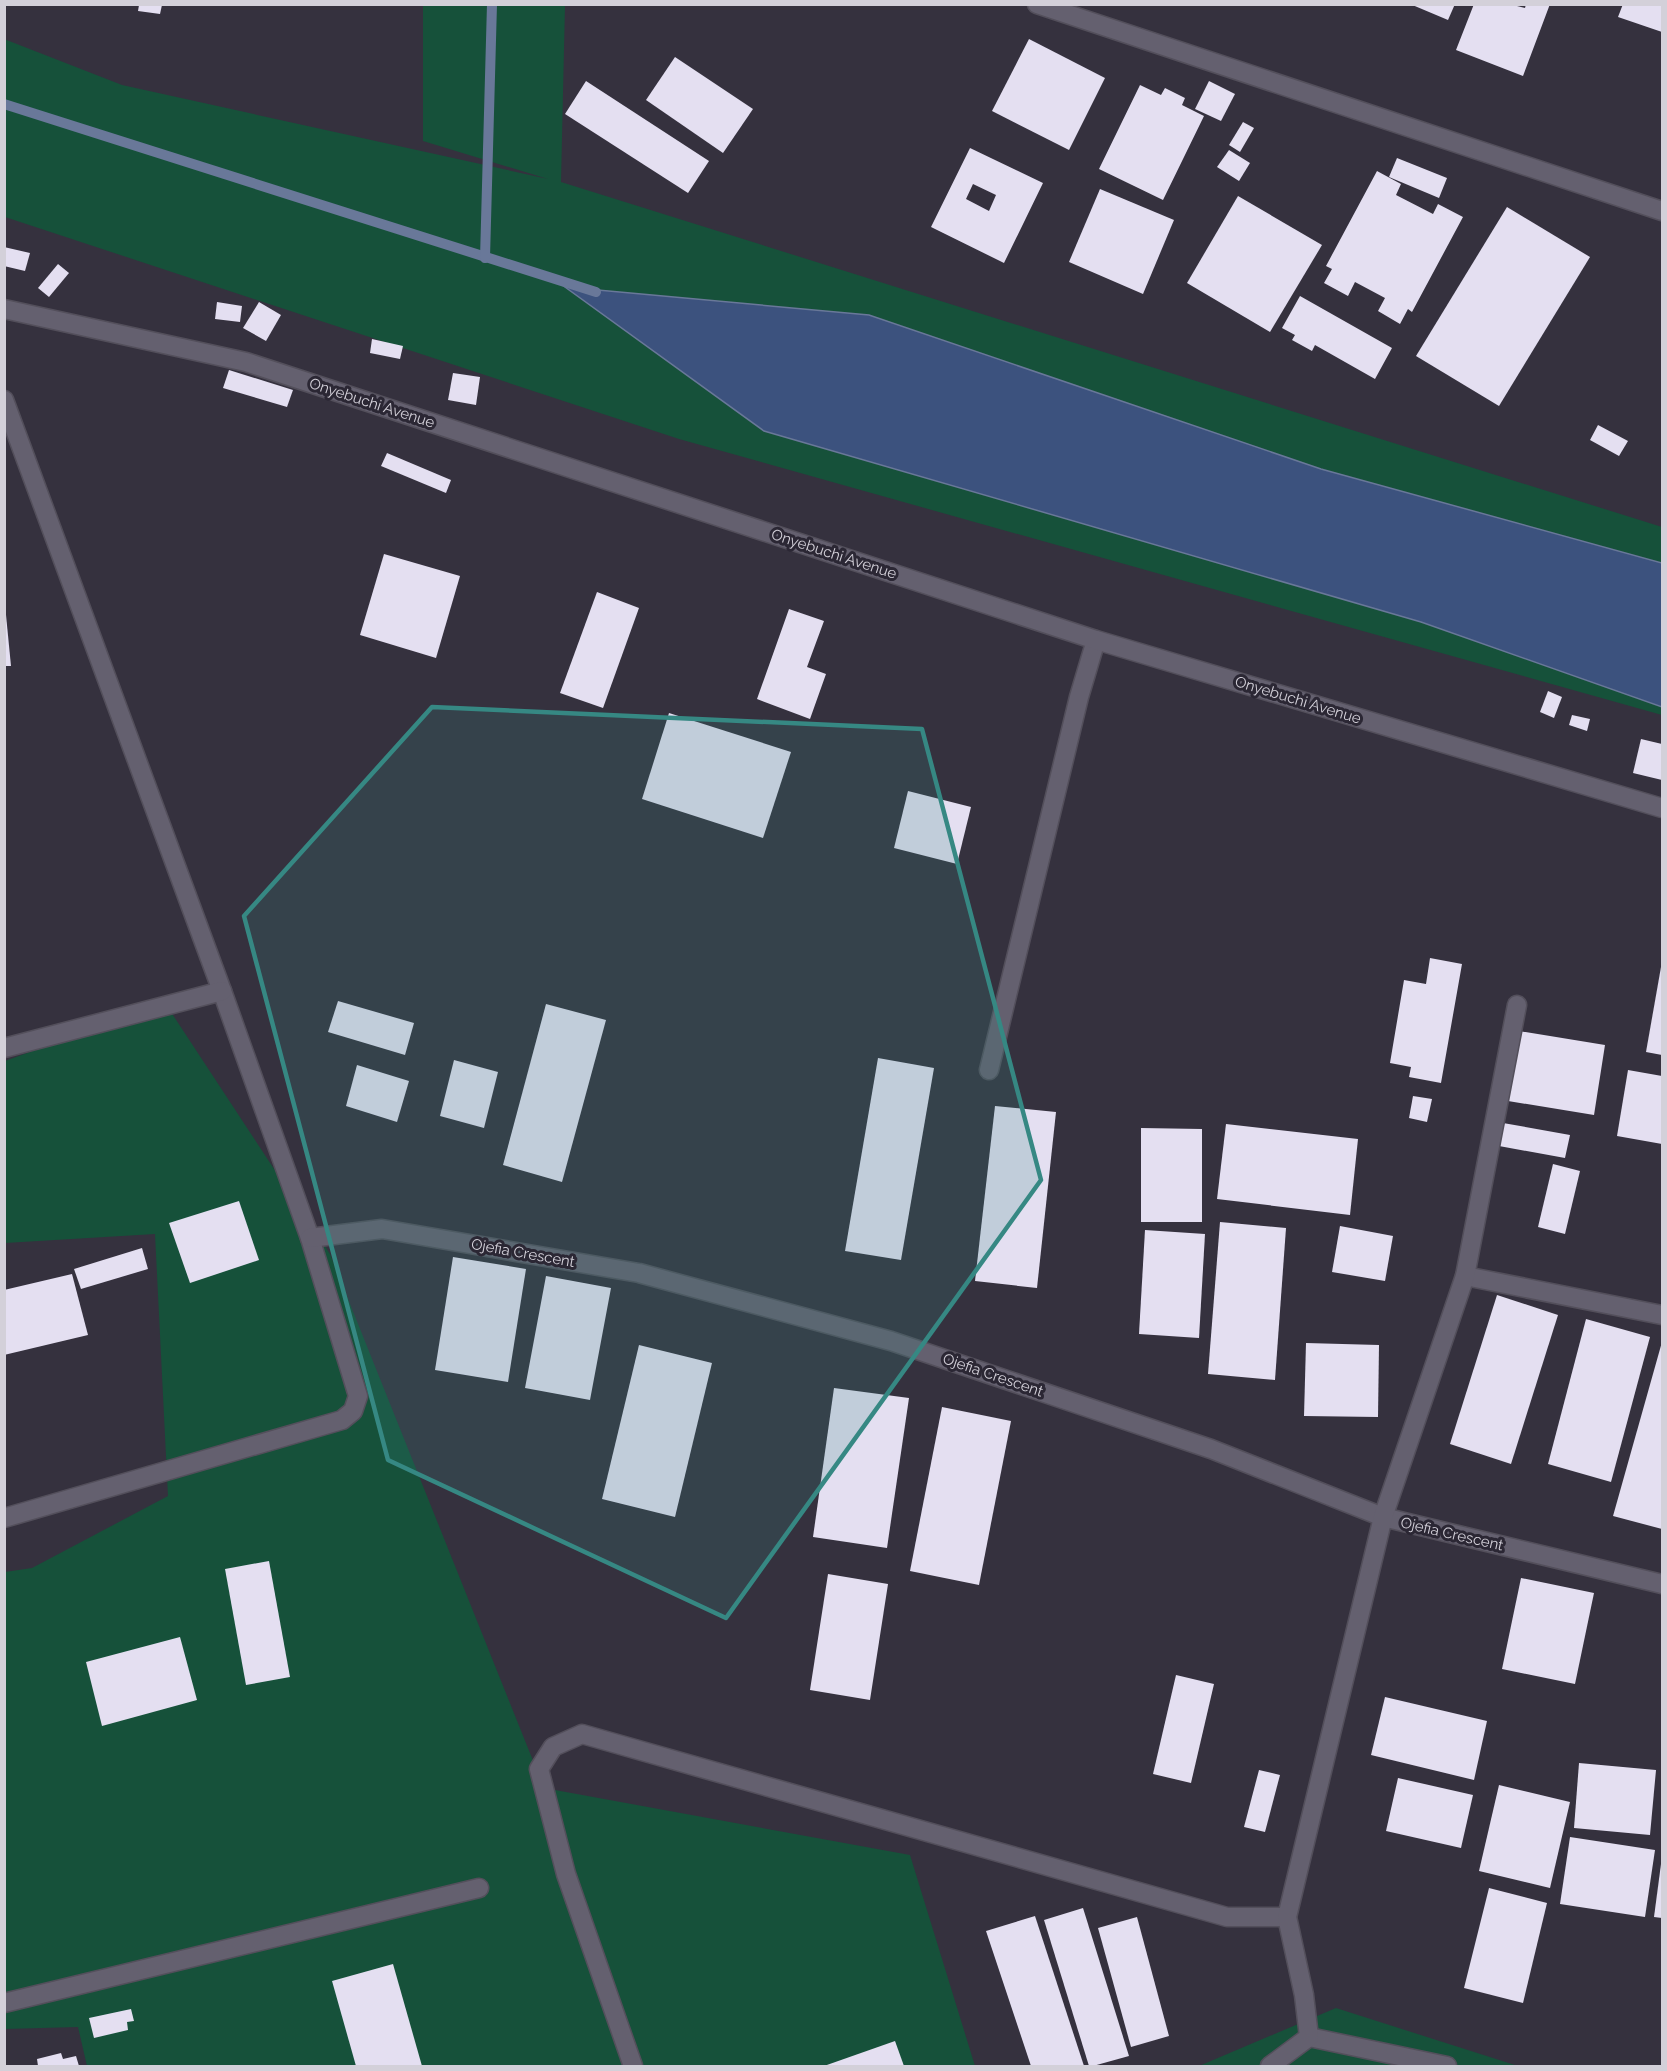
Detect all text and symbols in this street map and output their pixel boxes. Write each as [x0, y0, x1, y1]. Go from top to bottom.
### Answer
street label: Onyebuchi Avenue [307, 374, 437, 432]
street label: Onyebuchi Avenue [769, 525, 899, 583]
street label: Onyebuchi Avenue [1233, 672, 1363, 728]
street label: Ojefia Crescent [470, 1235, 576, 1271]
street label: Ojefia Crescent [940, 1349, 1046, 1401]
street label: Ojefia Crescent [1399, 1513, 1505, 1555]

